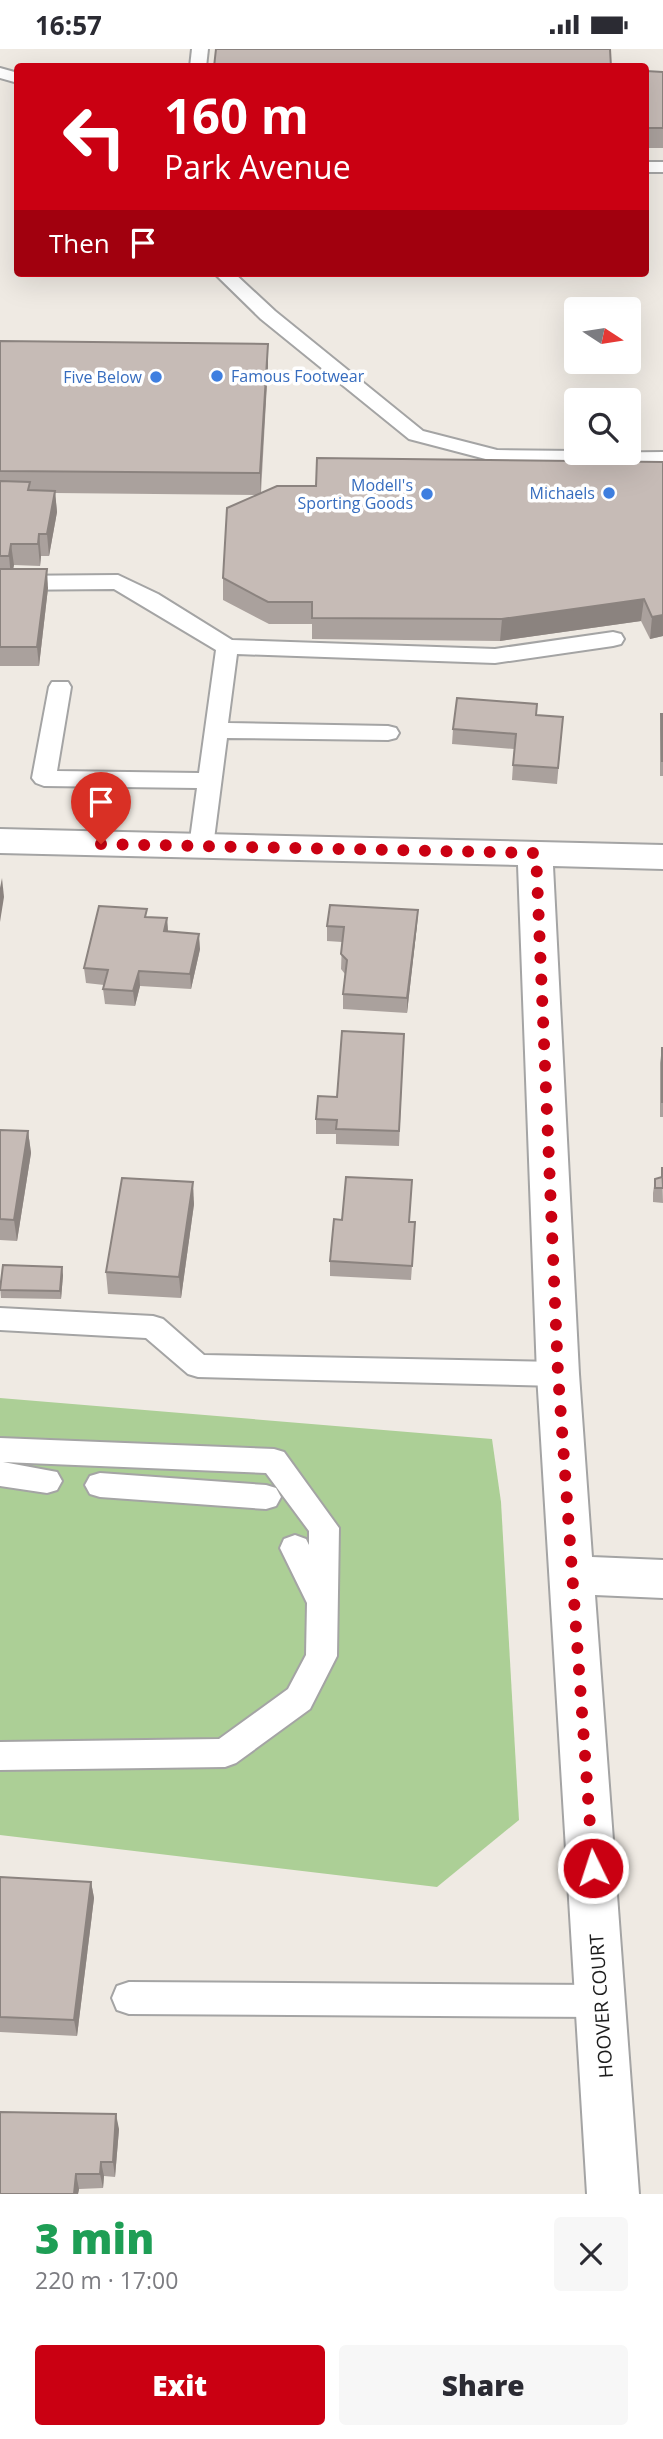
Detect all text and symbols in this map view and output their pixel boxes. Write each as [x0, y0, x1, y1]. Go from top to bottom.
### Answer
text: 16:57 [35, 7, 102, 43]
text: 160 m [164, 82, 309, 148]
icon: left [49, 91, 140, 182]
text: Park Avenue [164, 145, 351, 188]
icon: arrive [124, 224, 162, 262]
text: Then [49, 225, 110, 261]
north arrow [564, 297, 640, 375]
map controls [564, 297, 641, 465]
place label: Famous Footwear [231, 365, 365, 387]
place label: Five Below [63, 366, 143, 388]
marker: Famous Footwear [209, 368, 225, 384]
marker: Five Below [148, 369, 164, 385]
button: search [564, 388, 641, 465]
place label: Modell's Sporting Goods [298, 474, 413, 514]
place label: Michaels [530, 482, 595, 504]
marker: Michaels [601, 485, 617, 501]
marker: Modell's Sporting Goods [419, 486, 435, 502]
pin [71, 772, 131, 844]
icon: arrive [82, 783, 120, 821]
position arrow [556, 1831, 630, 1905]
street label: HOOVER COURT [583, 1932, 619, 2079]
text: 3 min [35, 2209, 154, 2266]
button: close [554, 2217, 628, 2291]
text: 220 m · 17:00 [35, 2264, 178, 2296]
button: Exit [35, 2345, 325, 2425]
button: Share [339, 2345, 628, 2425]

